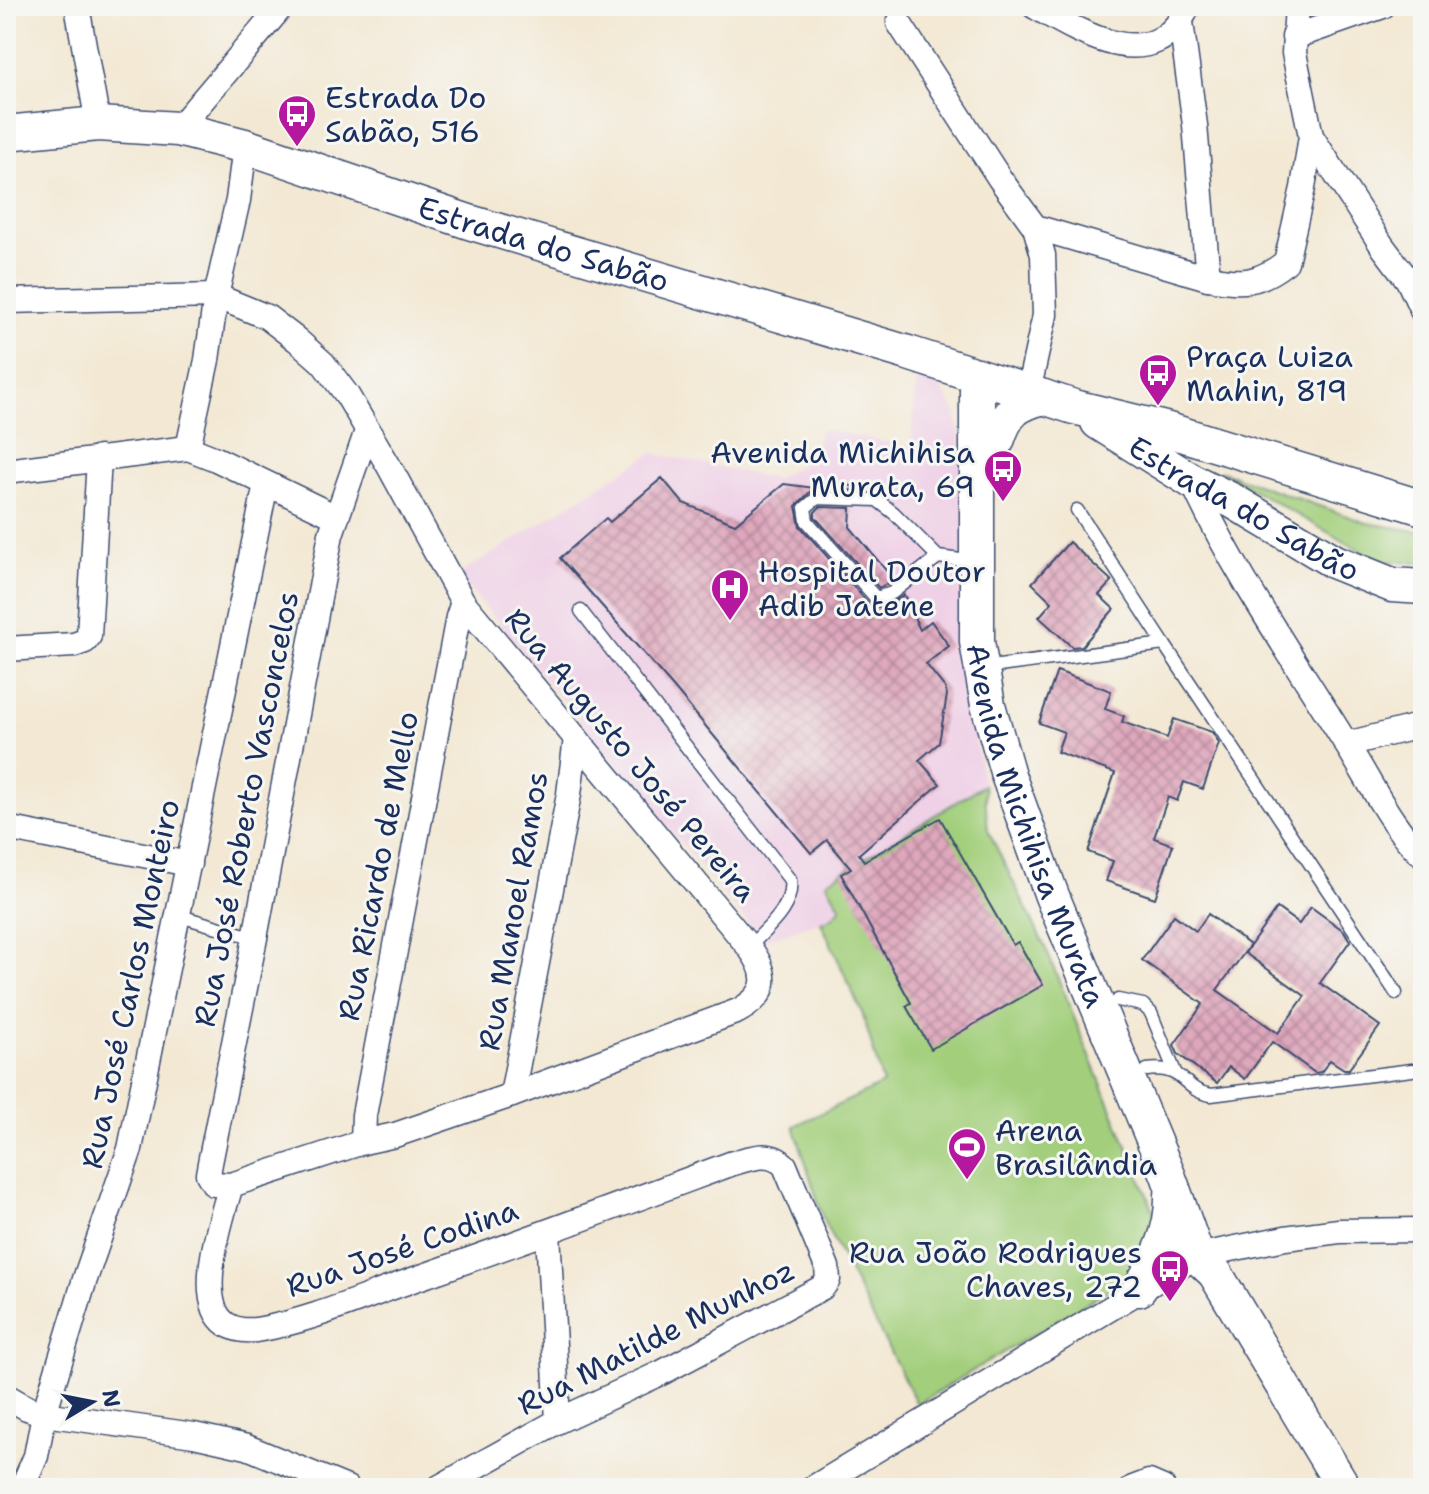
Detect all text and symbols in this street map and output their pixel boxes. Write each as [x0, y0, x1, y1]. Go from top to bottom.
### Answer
place label: Estrada Do Sabão, 516 [325, 77, 486, 152]
bus stop icon: Estrada Do Sabão, 516 [276, 93, 318, 148]
street label: Estrada do Sabão [413, 186, 674, 301]
place label: Praça Luiza Mahin, 819 [1186, 336, 1353, 411]
bus stop icon: Praça Luiza Mahin, 819 [1137, 352, 1179, 407]
street label: Estrada do Sabão [1121, 426, 1365, 590]
place label: Avenida Michihisa Murata, 69 [710, 432, 975, 507]
bus stop icon: Avenida Michihisa Murata, 69 [982, 448, 1024, 503]
place label: Hospital Doutor Adib Jatene [758, 551, 986, 626]
hospital icon: Hospital Doutor Adib Jatene [709, 567, 751, 622]
street label: Rua José Roberto Vasconcelos [184, 588, 308, 1030]
street label: Rua Augusto José Pereira [496, 599, 767, 911]
street label: Avenida Michihisa Murata [957, 640, 1117, 1014]
street label: Rua Ricardo de Mello [328, 708, 428, 1024]
street label: Rua Manoel Ramos [468, 768, 558, 1054]
street label: Rua José Carlos Monteiro [71, 796, 189, 1172]
place label: Arena Brasilândia [995, 1110, 1158, 1185]
sports icon: Arena Brasilândia [946, 1126, 988, 1181]
street label: Rua José Codina [281, 1189, 524, 1307]
place label: Rua João Rodrigues Chaves, 272 [849, 1232, 1142, 1307]
bus stop icon: Rua João Rodrigues Chaves, 272 [1149, 1248, 1191, 1303]
street label: Rua Matilde Munhoz [510, 1249, 802, 1425]
north arrow [52, 1362, 132, 1442]
text: N [95, 1388, 127, 1410]

